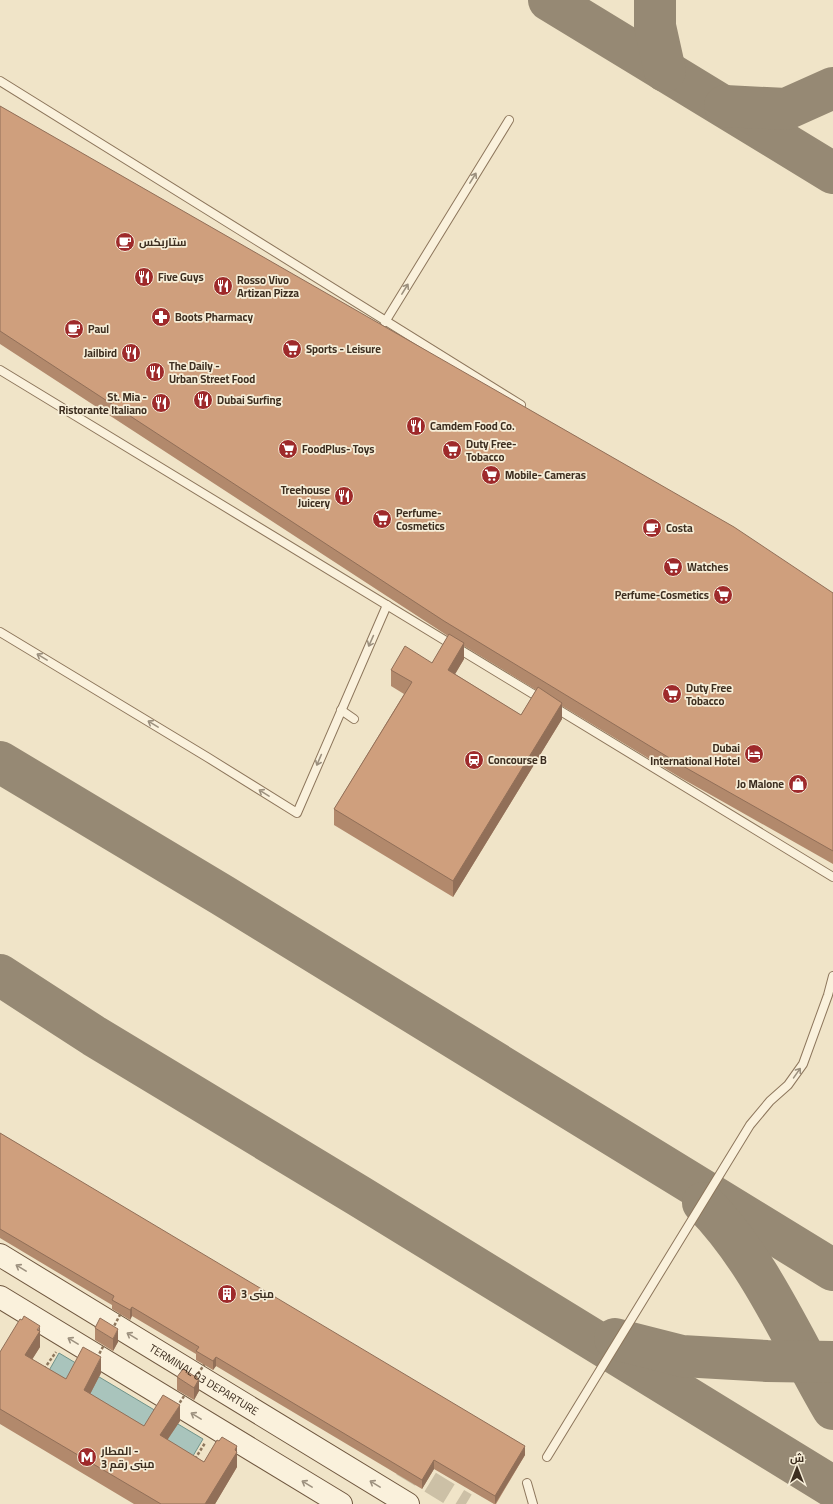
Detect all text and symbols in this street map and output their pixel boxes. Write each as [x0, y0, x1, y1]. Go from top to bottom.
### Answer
one-way arrow [470, 172, 478, 184]
cafe icon: ستاربكس [114, 231, 136, 253]
place label: ستاربكس [139, 232, 187, 252]
restaurant icon: Five Guys [133, 266, 155, 288]
place label: Five Guys [158, 267, 204, 287]
place label: Rosso Vivo Artizan Pizza [237, 270, 299, 303]
restaurant icon: Rosso Vivo Artizan Pizza [212, 275, 234, 297]
one-way arrow [402, 283, 410, 295]
pharmacy icon: Boots Pharmacy [150, 306, 172, 328]
place label: Boots Pharmacy [175, 307, 254, 327]
cafe icon: Paul [63, 318, 85, 340]
place label: Paul [88, 319, 109, 339]
supermarket icon: Sports - Leisure [281, 338, 303, 360]
place label: Sports - Leisure [306, 339, 381, 359]
restaurant icon: Jailbird [120, 342, 142, 364]
place label: Jailbird [84, 343, 117, 363]
place label: The Daily - Urban Street Food [169, 356, 255, 389]
restaurant icon: The Daily - Urban Street Food [144, 361, 166, 383]
place label: St. Mia - Ristorante Italiano [59, 387, 147, 420]
restaurant icon: Dubai Surfing [192, 389, 214, 411]
place label: Dubai Surfing [217, 390, 282, 410]
restaurant icon: St. Mia - Ristorante Italiano [150, 392, 172, 414]
restaurant icon: Camdem Food Co. [405, 415, 427, 437]
place label: Camdem Food Co. [430, 416, 515, 436]
place label: Duty Free- Tobacco [466, 434, 516, 467]
supermarket icon: FoodPlus- Toys [277, 438, 299, 460]
place label: FoodPlus- Toys [302, 439, 374, 459]
supermarket icon: Duty Free- Tobacco [441, 439, 463, 461]
supermarket icon: Mobile- Cameras [480, 464, 502, 486]
place label: Mobile- Cameras [505, 465, 586, 485]
place label: Treehouse Juicery [281, 480, 330, 513]
restaurant icon: Treehouse Juicery [333, 485, 355, 507]
place label: Perfume- Cosmetics [396, 503, 445, 536]
supermarket icon: Perfume- Cosmetics [371, 508, 393, 530]
cafe icon: Costa [641, 517, 663, 539]
place label: Costa [666, 518, 693, 538]
supermarket icon: Watches [662, 556, 684, 578]
place label: Watches [687, 557, 728, 577]
supermarket icon: Perfume-Cosmetics [712, 584, 734, 606]
place label: Perfume-Cosmetics [615, 585, 709, 605]
one-way arrow [367, 634, 374, 646]
one-way arrow [36, 653, 48, 661]
place label: Duty Free Tobacco [686, 678, 732, 711]
supermarket icon: Duty Free Tobacco [661, 683, 683, 705]
one-way arrow [147, 720, 159, 728]
place label: Dubai International Hotel [650, 738, 740, 771]
hotel icon: Dubai International Hotel [743, 743, 765, 765]
station icon: Concourse B [463, 749, 485, 771]
place label: Concourse B [488, 750, 547, 770]
one-way arrow [315, 754, 323, 766]
shop icon: Jo Malone [787, 773, 809, 795]
place label: Jo Malone [737, 774, 784, 794]
one-way arrow [258, 788, 270, 796]
one-way arrow [793, 1068, 801, 1079]
one-way arrow [15, 1264, 27, 1272]
building icon: مبنى 3 [216, 1283, 238, 1305]
place label: مبنى 3 [241, 1284, 274, 1304]
one-way arrow [126, 1331, 138, 1339]
one-way arrow [67, 1337, 79, 1345]
street label: TERMINAL 03 DEPARTURE [145, 1338, 263, 1421]
one-way arrow [190, 1412, 202, 1420]
place label: المطار - مبنى رقم 3 [100, 1441, 155, 1474]
metro station icon: المطار - مبنى رقم 3 [76, 1446, 98, 1468]
north arrow [777, 1448, 817, 1488]
text: ش [790, 1448, 804, 1468]
one-way arrow [301, 1479, 313, 1487]
one-way arrow [369, 1479, 381, 1487]

